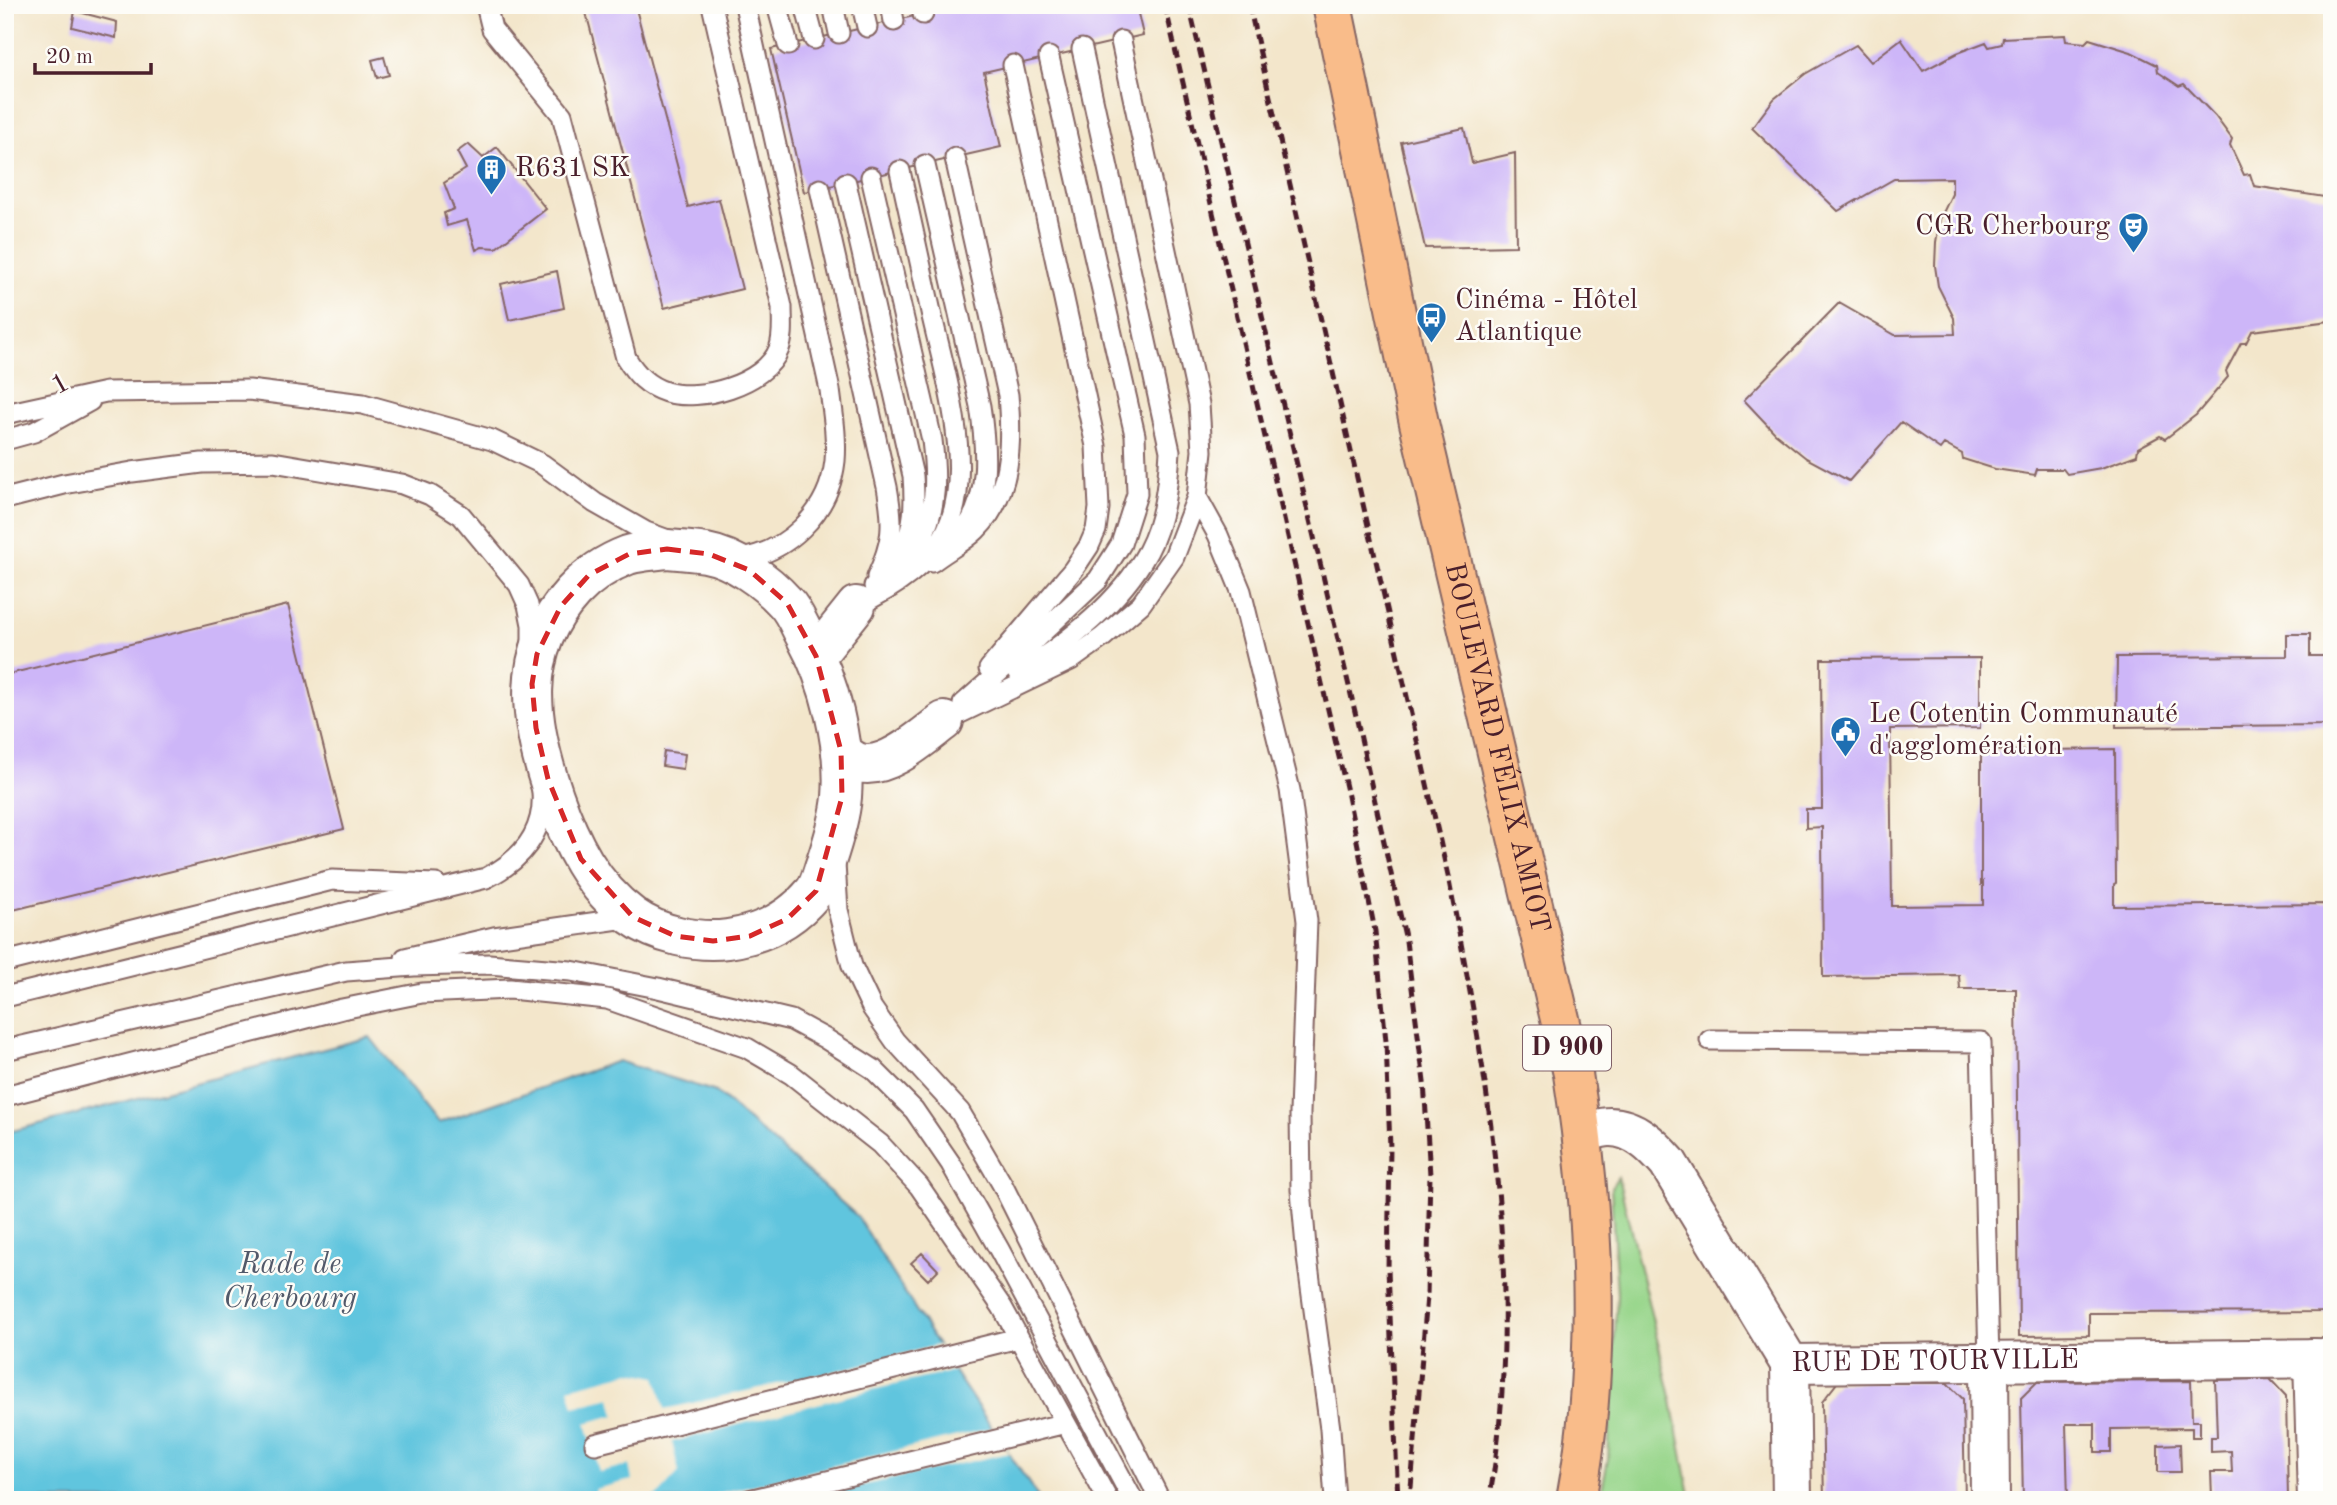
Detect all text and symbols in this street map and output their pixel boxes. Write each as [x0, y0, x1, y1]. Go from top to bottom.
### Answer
scale bar [35, 32, 150, 76]
text: 20 m [46, 47, 93, 68]
building icon: R631 SK [475, 152, 509, 196]
place label: R631 SK [515, 155, 630, 183]
theatre icon: CGR Cherbourg [2116, 210, 2150, 254]
place label: CGR Cherbourg [1915, 213, 2110, 241]
place label: Cinéma - Hôtel Atlantique [1455, 287, 1638, 347]
bus stop icon: Cinéma - Hôtel Atlantique [1415, 300, 1449, 344]
street label: 1 [47, 369, 75, 401]
street label: BOULEVARD FÉLIX AMIOT [1439, 560, 1553, 936]
place label: Le Cotentin Communauté d'agglomération [1869, 701, 2178, 761]
public building icon: Le Cotentin Communauté d'agglomération [1829, 714, 1863, 758]
road number: D 900 [1523, 1026, 1611, 1070]
water label: Rade de Cherbourg [223, 1250, 357, 1314]
street label: RUE DE TOURVILLE [1791, 1347, 2079, 1378]

